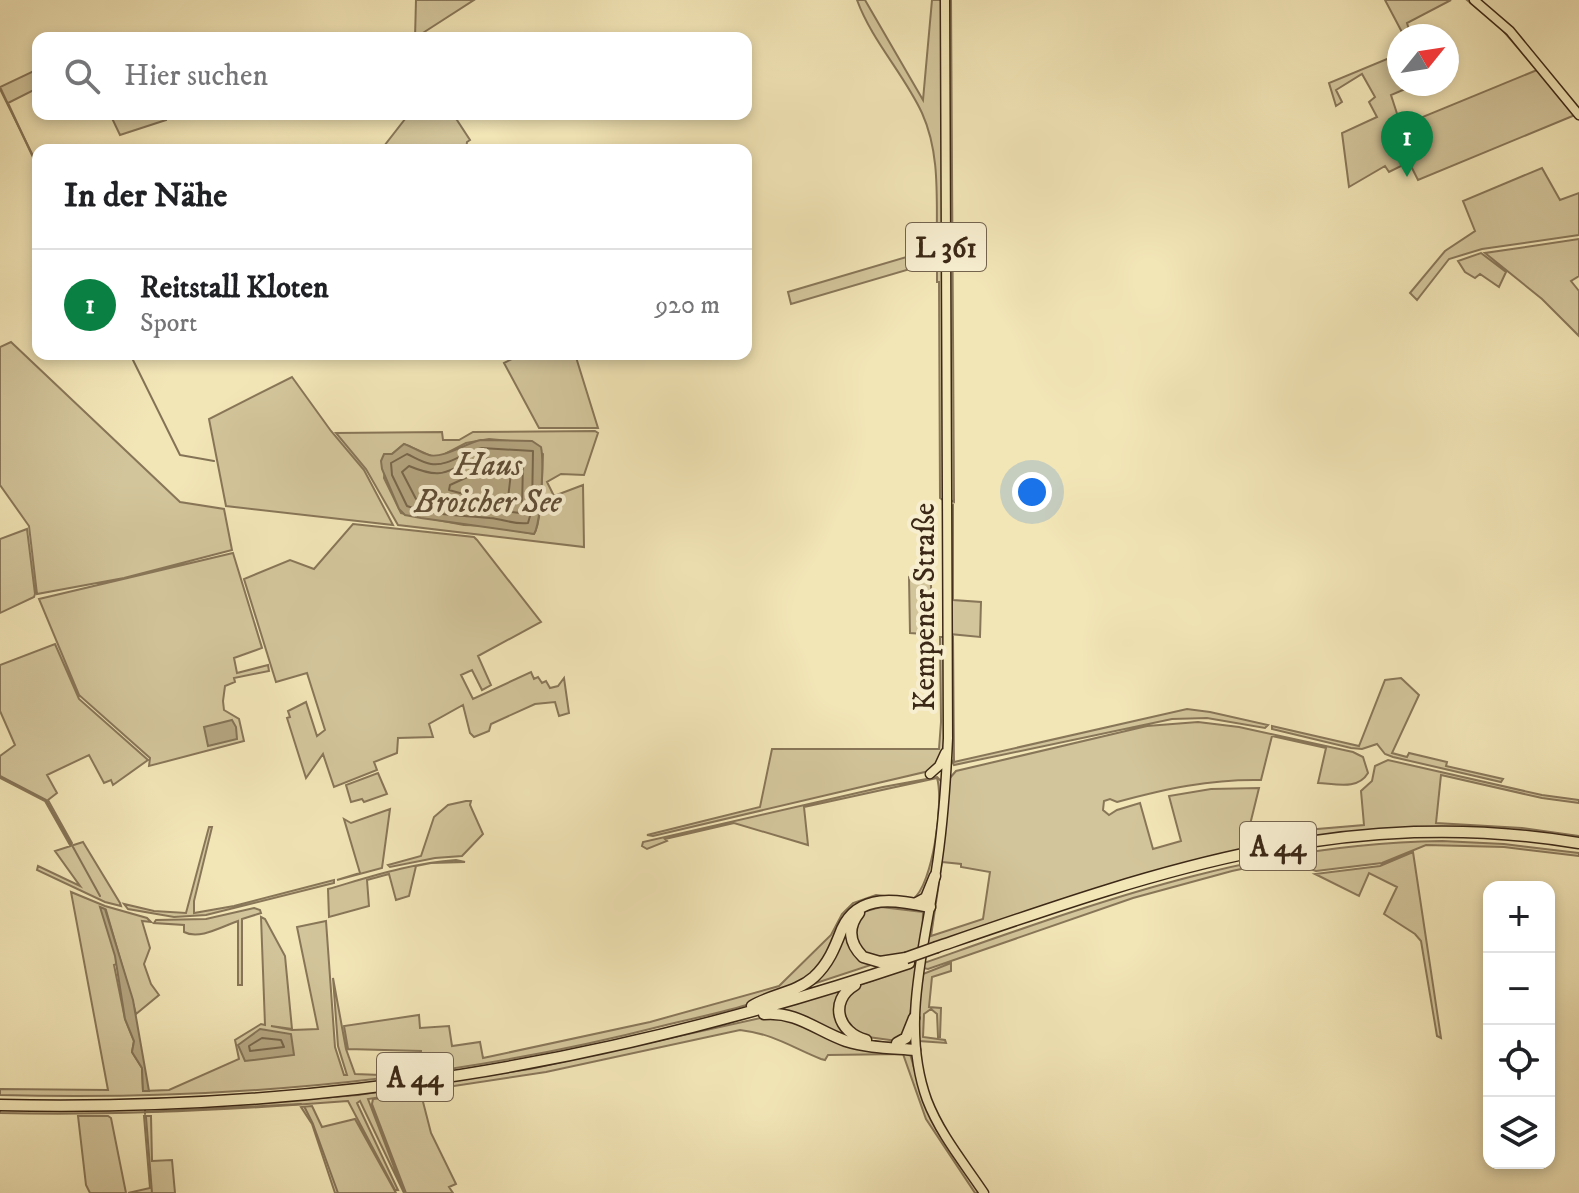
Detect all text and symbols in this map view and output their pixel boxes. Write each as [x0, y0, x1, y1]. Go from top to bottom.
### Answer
north arrow [1387, 24, 1459, 96]
search box [32, 32, 752, 120]
icon: search [60, 54, 104, 98]
text: Hier suchen [124, 58, 268, 95]
pin: 1 [1381, 111, 1433, 177]
text: In der Nähe [64, 175, 227, 217]
road number: L 361 [906, 223, 986, 271]
text: Reitstall Kloten [140, 270, 329, 307]
text: 1 [85, 289, 95, 322]
text: 920 m [655, 289, 720, 322]
text: Sport [140, 307, 197, 340]
water label: Haus Broicher See [414, 446, 563, 523]
your location [1012, 472, 1052, 512]
street label: Kempener Straße [907, 503, 944, 711]
road number: A 44 [1240, 822, 1316, 870]
map controls [1483, 881, 1555, 1169]
button: + [1483, 881, 1555, 953]
button: − [1483, 953, 1555, 1025]
button: locate [1483, 1025, 1555, 1097]
road number: A 44 [377, 1053, 453, 1101]
button: layers [1483, 1097, 1555, 1169]

